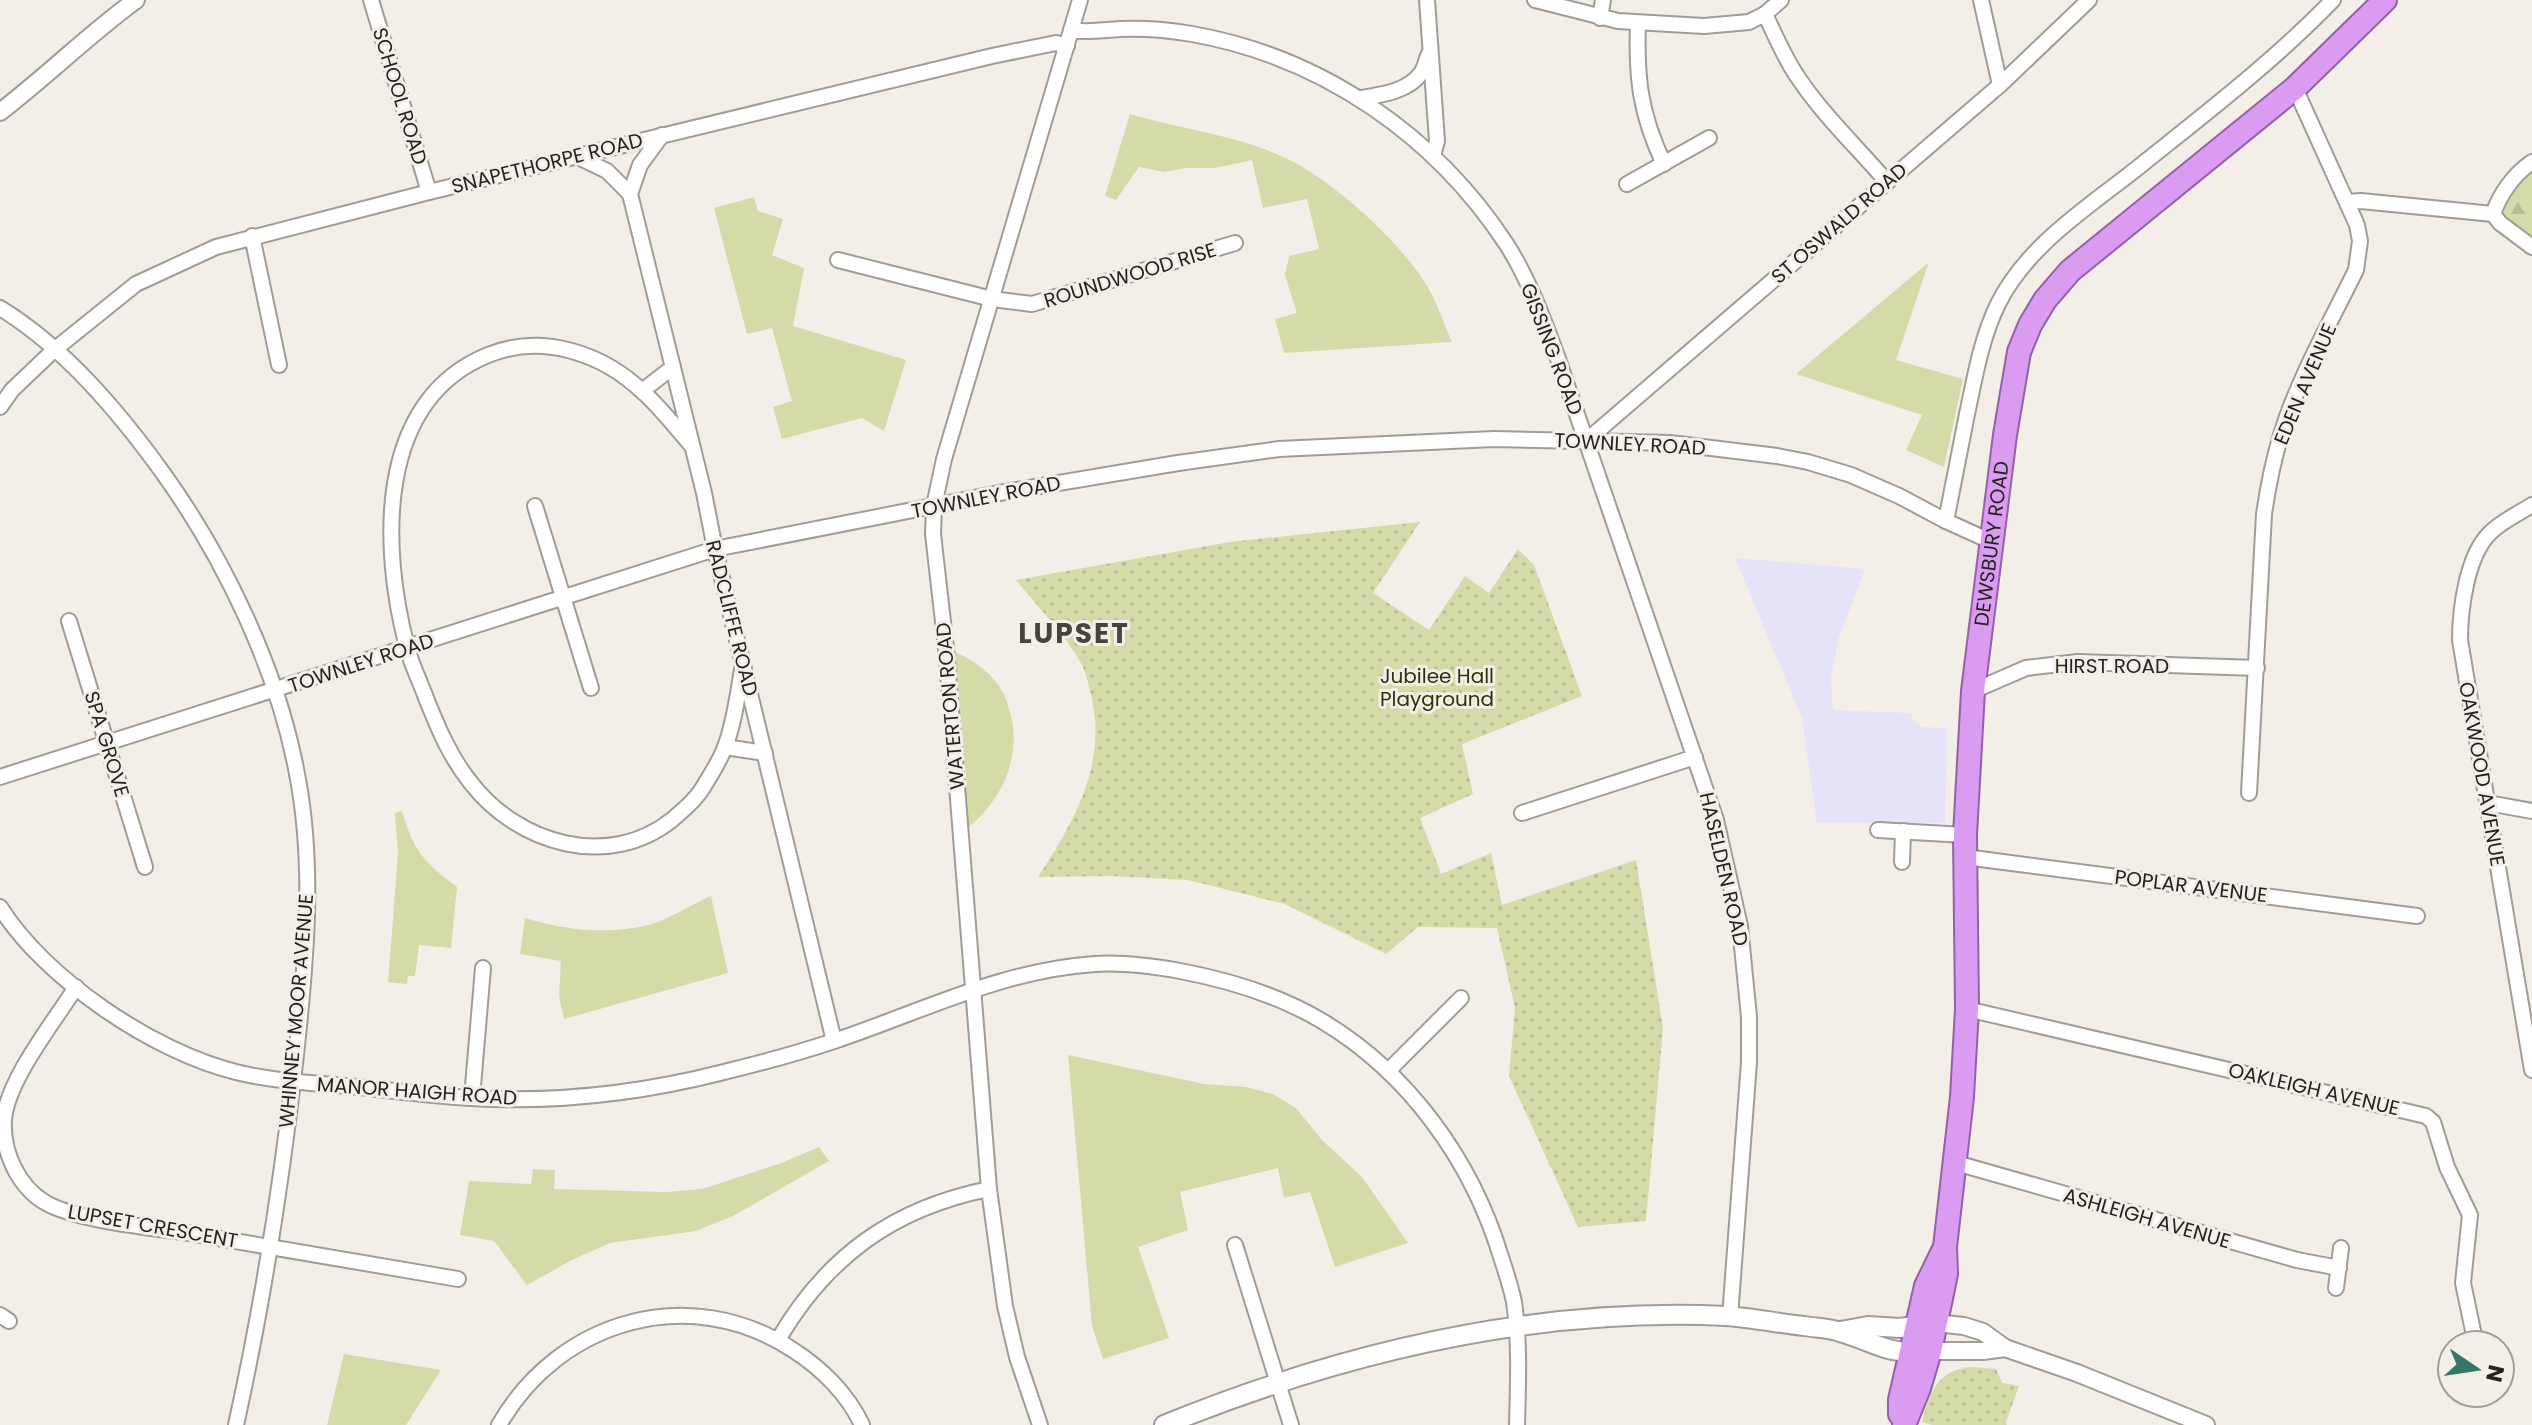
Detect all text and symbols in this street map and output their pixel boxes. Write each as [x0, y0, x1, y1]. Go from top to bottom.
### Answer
street label: SCHOOL ROAD [366, 24, 434, 168]
street label: SNAPETHORPE ROAD [448, 126, 646, 200]
street label: ST OSWALD ROAD [1765, 156, 1913, 290]
street label: ROUNDWOOD RISE [1040, 235, 1220, 315]
street label: GISSING ROAD [1514, 279, 1590, 419]
street label: EDEN AVENUE [2267, 319, 2343, 449]
street label: TOWNLEY ROAD [1554, 426, 1706, 462]
street label: DEWSBURY ROAD [1967, 459, 2016, 628]
street label: TOWNLEY ROAD [909, 469, 1063, 525]
street label: RADCLIFFE ROAD [699, 537, 765, 699]
district label: LUPSET [1018, 614, 1130, 653]
street label: WATERTON ROAD [929, 621, 971, 791]
street label: TOWNLEY ROAD [285, 626, 437, 700]
street label: HIRST ROAD [2055, 652, 2169, 680]
park label: Jubilee Hall Playground [1380, 662, 1494, 713]
street label: OAKWOOD AVENUE [2452, 680, 2512, 868]
street label: SPA GROVE [78, 688, 136, 800]
street label: HASELDEN ROAD [1693, 789, 1755, 949]
street label: POPLAR AVENUE [2113, 863, 2269, 909]
street label: WHINNEY MOOR AVENUE [272, 893, 320, 1129]
street label: OAKLEIGH AVENUE [2226, 1056, 2402, 1122]
street label: MANOR HAIGH ROAD [316, 1070, 518, 1112]
street label: ASHLEIGH AVENUE [2060, 1181, 2234, 1255]
street label: LUPSET CRESCENT [66, 1197, 240, 1255]
north arrow [2436, 1329, 2516, 1409]
text: N [2478, 1362, 2512, 1385]

